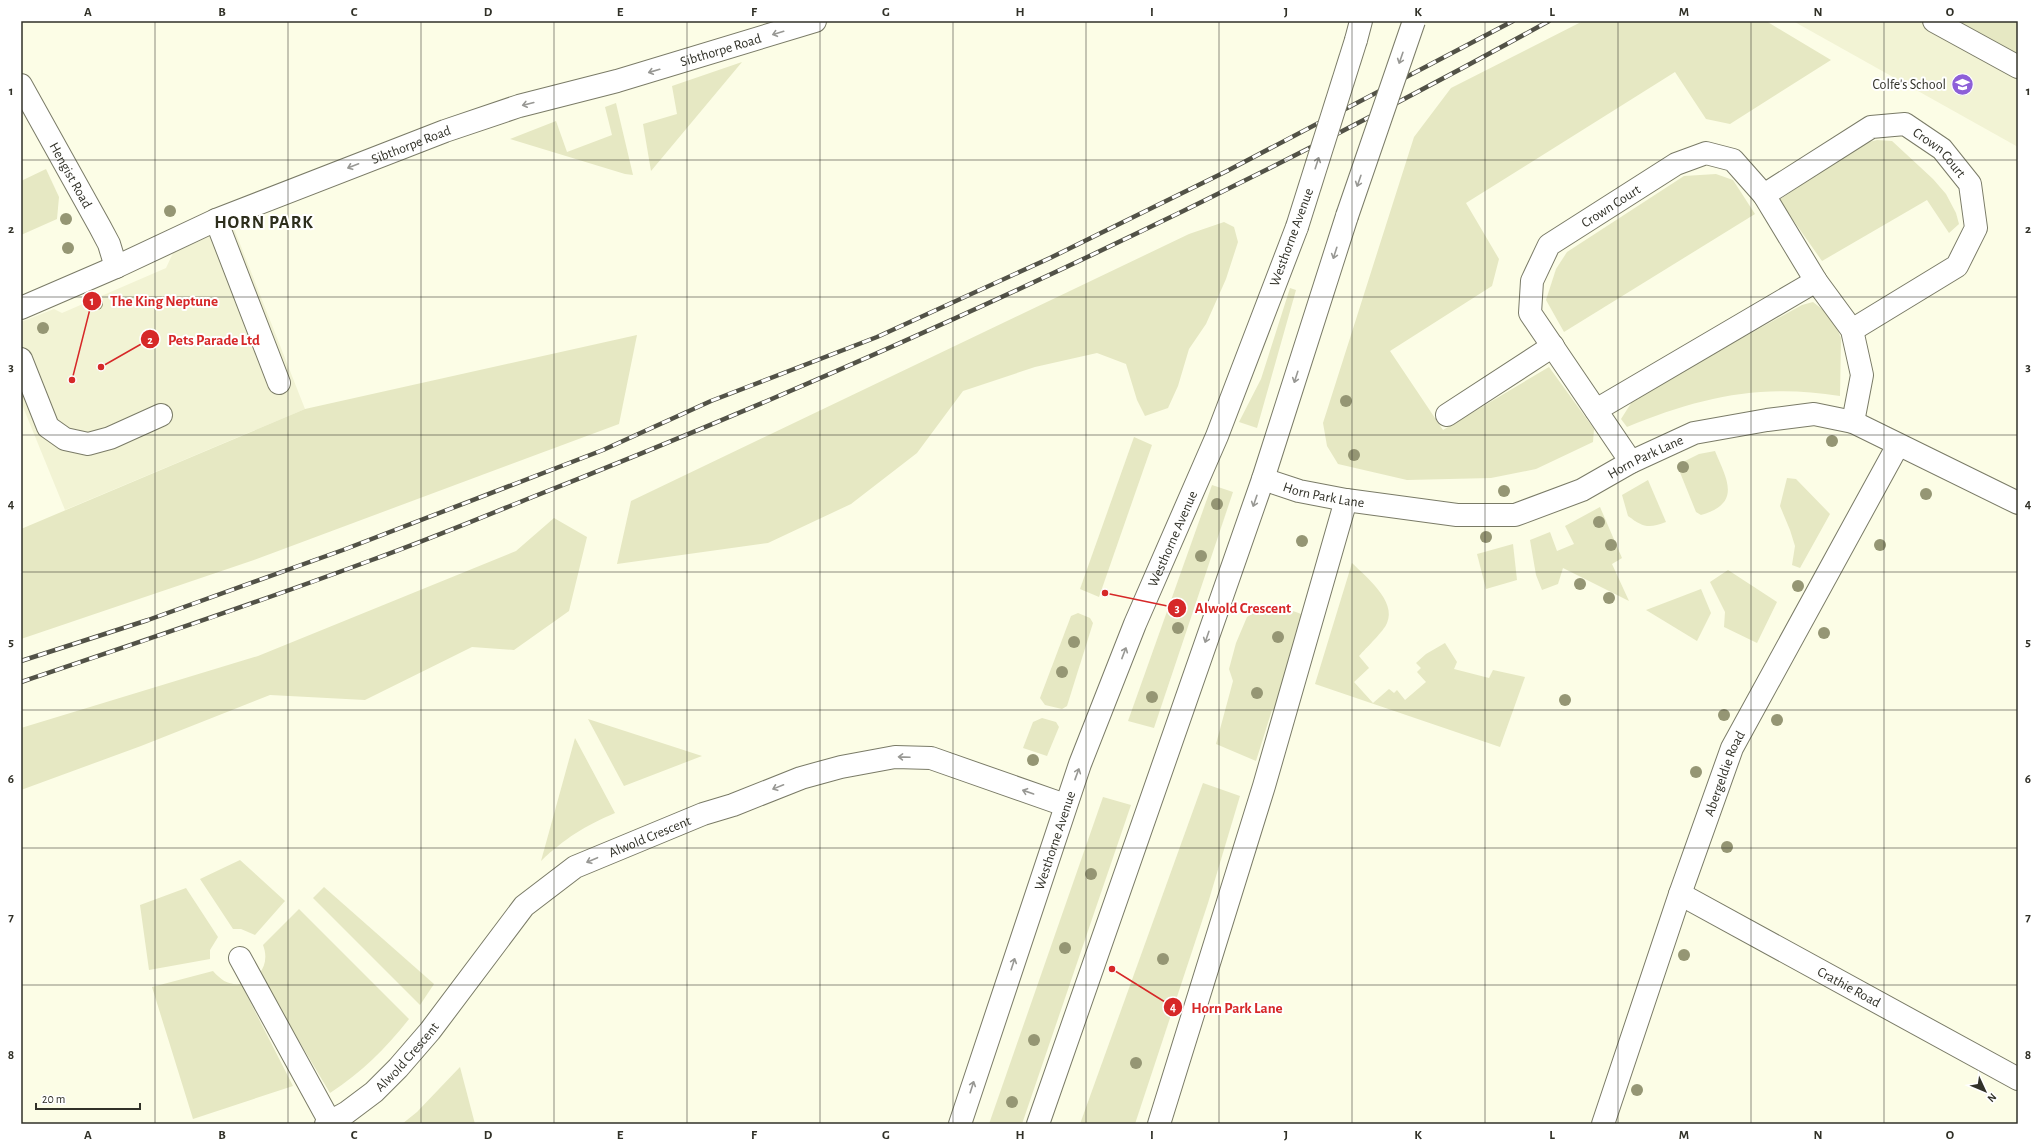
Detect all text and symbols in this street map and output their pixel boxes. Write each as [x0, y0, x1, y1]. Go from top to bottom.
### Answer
text: A [84, 6, 92, 19]
text: B [218, 6, 226, 19]
text: C [351, 6, 358, 19]
text: D [484, 6, 493, 19]
text: E [617, 6, 624, 19]
text: F [751, 6, 758, 19]
text: G [882, 6, 890, 19]
text: H [1015, 6, 1025, 19]
text: I [1150, 6, 1154, 19]
text: J [1284, 6, 1288, 19]
text: K [1414, 6, 1422, 19]
text: L [1549, 6, 1555, 19]
text: M [1679, 6, 1689, 19]
text: N [1813, 6, 1823, 19]
text: O [1946, 6, 1955, 19]
one-way arrow [772, 30, 785, 37]
street label: Sibthorpe Road [679, 32, 763, 69]
one-way arrow [1397, 51, 1404, 64]
one-way arrow [648, 68, 661, 75]
school or university icon: Colfe's School [1949, 71, 1975, 97]
place label: Colfe's School [1873, 78, 1946, 92]
text: 1 [9, 85, 13, 98]
text: 1 [2026, 85, 2030, 98]
one-way arrow [522, 101, 535, 108]
street label: Sibthorpe Road [370, 124, 453, 167]
street label: Crown Court [1910, 125, 1968, 181]
street label: Hengist Road [46, 140, 94, 211]
one-way arrow [1314, 157, 1321, 170]
one-way arrow [348, 163, 360, 171]
one-way arrow [1355, 175, 1363, 187]
street label: Crown Court [1579, 182, 1644, 230]
street label: Westhorne Avenue [1268, 186, 1316, 288]
district label: HORN PARK [214, 214, 314, 232]
text: 2 [8, 223, 14, 236]
text: 2 [2025, 223, 2031, 236]
one-way arrow [1331, 247, 1339, 259]
callout: The King Neptune [82, 287, 226, 314]
text: The King Neptune [110, 294, 218, 309]
text: 1 [90, 295, 94, 307]
callout: Pets Parade Ltd [140, 326, 268, 353]
text: Pets Parade Ltd [168, 333, 260, 348]
text: 2 [147, 334, 153, 346]
text: 3 [8, 361, 14, 374]
text: 3 [2025, 361, 2031, 374]
one-way arrow [1291, 371, 1299, 383]
street label: Horn Park Lane [1605, 433, 1686, 482]
street label: Horn Park Lane [1281, 480, 1365, 510]
street label: Westhorne Avenue [1146, 489, 1200, 589]
one-way arrow [1251, 494, 1258, 507]
text: 4 [8, 498, 15, 511]
text: 4 [2025, 498, 2032, 511]
callout: Alwold Crescent [1167, 594, 1299, 621]
text: Alwold Crescent [1195, 601, 1291, 616]
text: 3 [1174, 602, 1180, 614]
one-way arrow [1203, 630, 1211, 642]
text: 5 [8, 636, 14, 649]
text: 5 [2025, 636, 2031, 649]
one-way arrow [1121, 648, 1129, 660]
street label: Abergeldie Road [1702, 729, 1748, 818]
one-way arrow [898, 753, 911, 761]
one-way arrow [1073, 769, 1081, 781]
text: 6 [8, 773, 14, 786]
text: 6 [2025, 773, 2031, 786]
one-way arrow [773, 784, 785, 791]
one-way arrow [1022, 788, 1035, 795]
street label: Westhorne Avenue [1033, 789, 1078, 892]
street label: Alwold Crescent [607, 814, 694, 860]
one-way arrow [586, 856, 598, 864]
text: 7 [8, 911, 14, 924]
text: 7 [2025, 911, 2031, 924]
one-way arrow [1009, 958, 1017, 970]
street label: Crathie Road [1815, 965, 1883, 1010]
callout: Horn Park Lane [1163, 994, 1291, 1021]
text: 4 [1170, 1001, 1176, 1013]
text: Horn Park Lane [1191, 1001, 1283, 1016]
street label: Alwold Crescent [373, 1020, 442, 1095]
text: 8 [8, 1049, 14, 1062]
text: 8 [2025, 1049, 2031, 1062]
north arrow [1965, 1071, 2005, 1111]
one-way arrow [969, 1081, 976, 1094]
scale bar [36, 1085, 140, 1111]
text: N [1985, 1091, 1998, 1104]
text: 20 m [42, 1093, 65, 1105]
text: A [84, 1129, 92, 1142]
text: B [218, 1129, 226, 1142]
text: C [351, 1129, 358, 1142]
text: D [484, 1129, 493, 1142]
text: E [617, 1129, 624, 1142]
text: F [751, 1129, 758, 1142]
text: G [882, 1129, 890, 1142]
text: H [1015, 1129, 1025, 1142]
text: I [1150, 1129, 1154, 1142]
text: J [1284, 1129, 1288, 1142]
text: K [1414, 1129, 1422, 1142]
text: L [1549, 1129, 1555, 1142]
text: M [1679, 1129, 1689, 1142]
text: N [1813, 1129, 1823, 1142]
text: O [1946, 1129, 1955, 1142]

